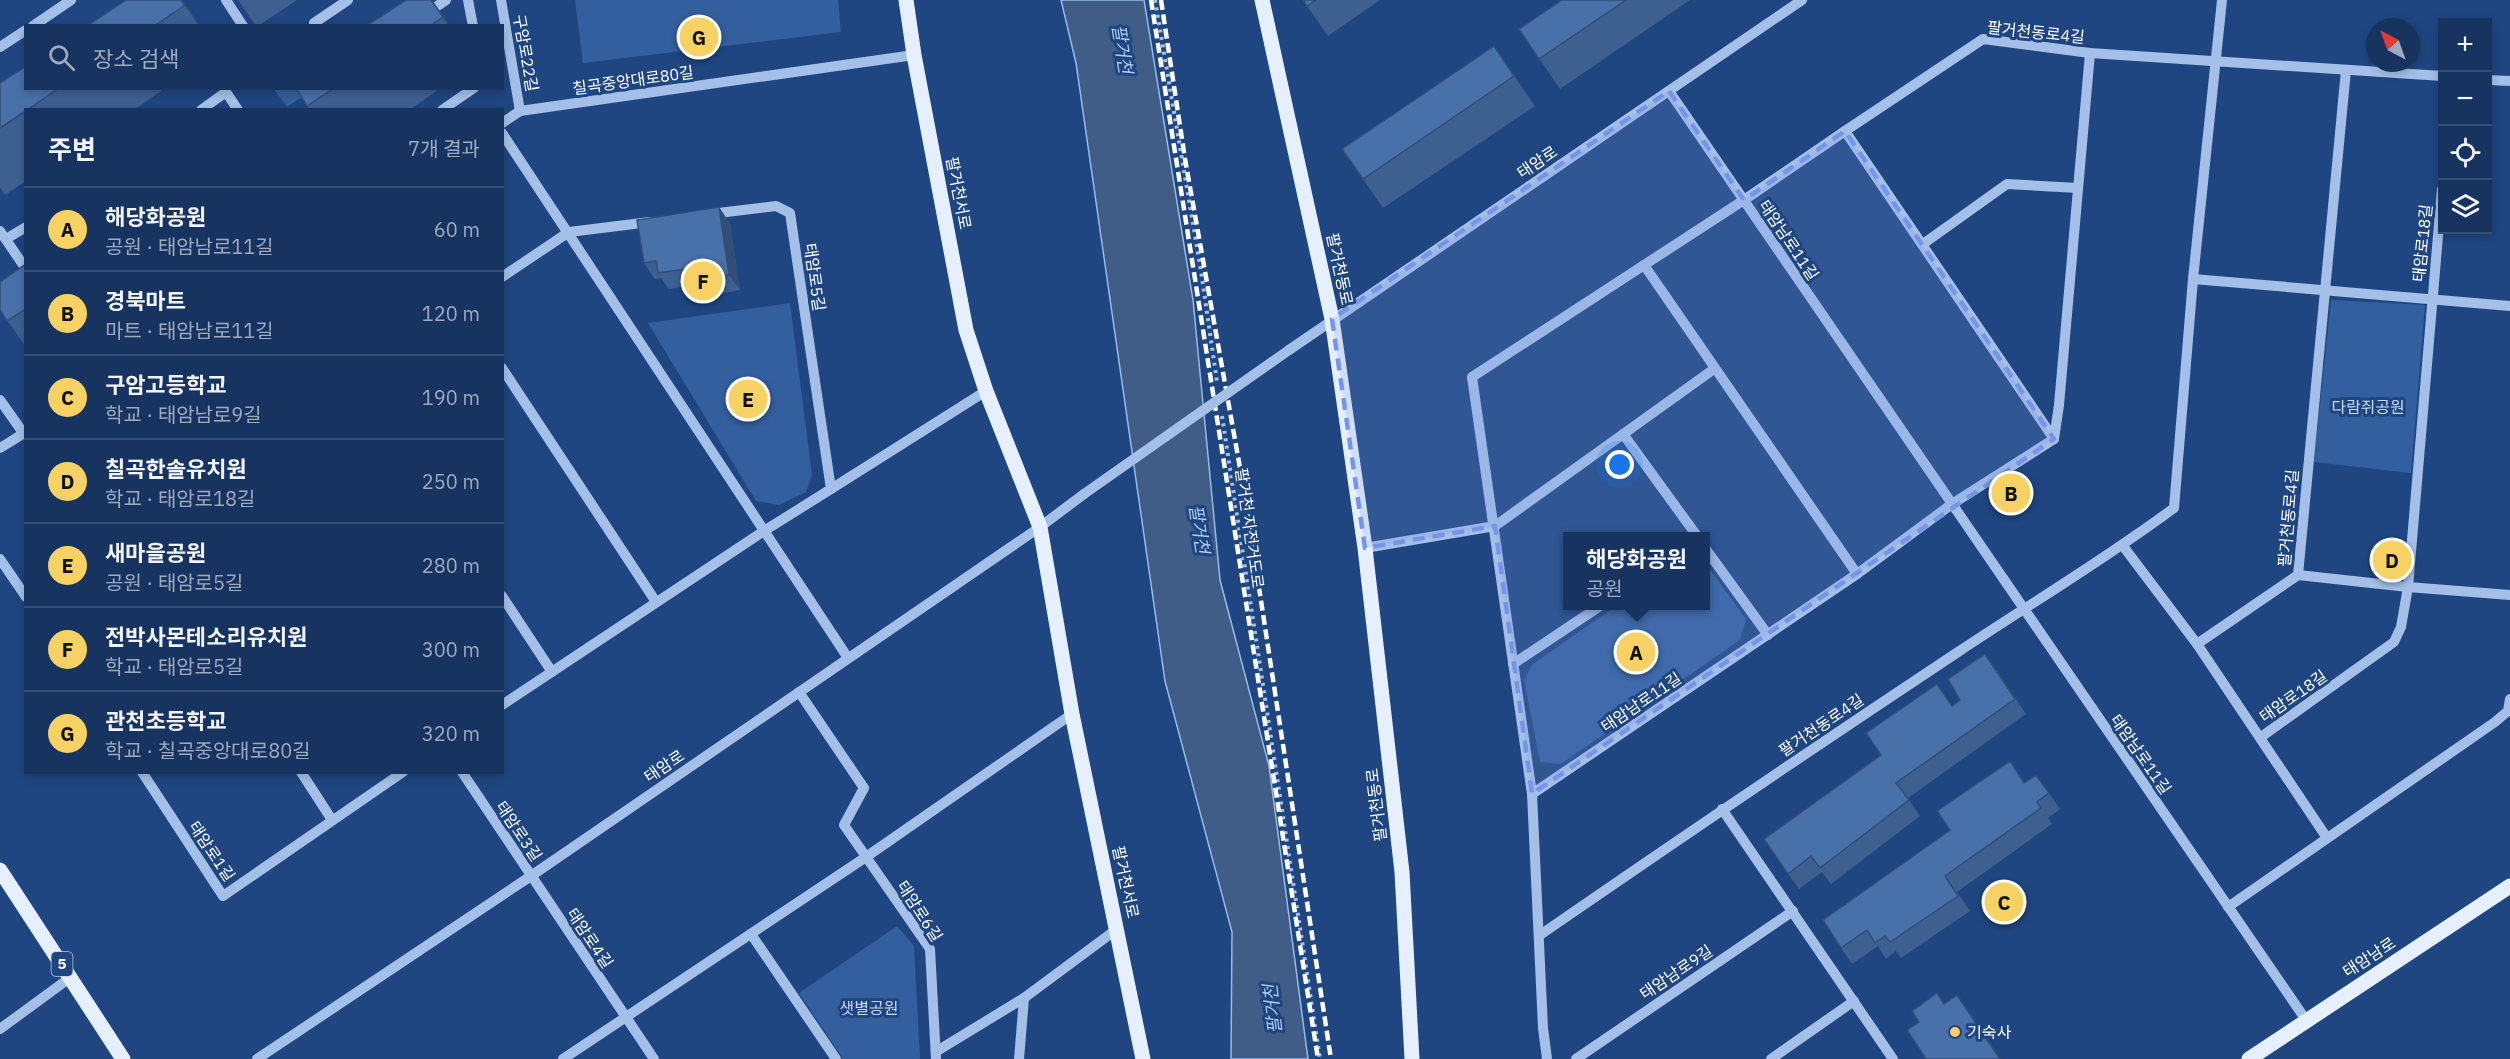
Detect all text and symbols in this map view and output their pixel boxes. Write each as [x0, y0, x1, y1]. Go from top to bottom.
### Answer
street label: 구암로22길 [509, 13, 543, 93]
pin: G [680, 15, 718, 60]
street label: 팔거천동로4길 [1986, 17, 2086, 47]
north arrow [2366, 18, 2420, 72]
map controls [2438, 18, 2492, 234]
button: + [2438, 18, 2492, 72]
water label: 팔거천 [1107, 23, 1138, 78]
search box [24, 24, 504, 90]
icon: search [45, 41, 78, 74]
text: 장소 검색 [93, 44, 179, 73]
street label: 칠곡중앙대로80길 [571, 62, 695, 98]
button: − [2438, 72, 2492, 126]
button: locate [2438, 126, 2492, 180]
text: 주변 [48, 132, 96, 166]
text: 7개 결과 [408, 135, 480, 162]
street label: 태암로 [1513, 141, 1561, 183]
street label: 팔거천서로 [942, 155, 976, 231]
button: layers [2438, 180, 2492, 234]
street label: 태암남로11길 [1755, 196, 1823, 284]
text: 해당화공원 [105, 202, 206, 231]
street label: 태암로18길 [2408, 203, 2436, 283]
text: A [61, 216, 74, 243]
text: 60 m [434, 216, 480, 243]
street label: 팔거천동로 [1323, 231, 1357, 307]
text: 공원 · 태암남로11길 [105, 233, 274, 260]
street label: 태암로5길 [800, 242, 830, 312]
pin: F [684, 258, 722, 304]
text: 경북마트 [105, 286, 186, 315]
text: B [61, 300, 74, 327]
text: 120 m [422, 300, 480, 327]
text: 마트 · 태암남로11길 [105, 317, 274, 344]
text: 구암고등학교 [105, 370, 226, 399]
pin: E [728, 376, 768, 422]
text: C [61, 384, 74, 411]
text: 190 m [422, 384, 480, 411]
park label: 다람쥐공원 [2331, 397, 2405, 417]
text: 학교 · 태암남로9길 [105, 401, 262, 428]
your location [1605, 450, 1634, 479]
text: 칠곡한솔유치원 [105, 454, 247, 483]
street label: 팔거천 자전거도로 [1232, 466, 1268, 590]
text: D [61, 468, 74, 495]
text: 250 m [422, 468, 480, 495]
street label: 팔거천동로4길 [2274, 468, 2302, 568]
pin: B [1992, 470, 2030, 516]
text: 학교 · 태암로18길 [105, 485, 255, 512]
water label: 팔거천 [1184, 503, 1215, 558]
popup [1563, 532, 1710, 610]
text: 새마을공원 [105, 538, 206, 567]
pin: D [2372, 538, 2412, 582]
text: 해당화공원 [1586, 544, 1687, 573]
text: E [61, 552, 74, 579]
text: 280 m [422, 552, 480, 579]
text: 공원 · 태암로5길 [105, 569, 243, 596]
text: 공원 [1586, 575, 1623, 602]
text: 전박사몬테소리유치원 [105, 622, 307, 651]
pin: A [1616, 630, 1656, 674]
text: F [62, 636, 73, 663]
text: 300 m [422, 636, 480, 663]
text: 학교 · 태암로5길 [105, 653, 243, 680]
street label: 태암로18길 [2255, 665, 2331, 727]
street label: 태암남로11길 [1597, 668, 1685, 736]
street label: 팔거천동로4길 [1775, 689, 1867, 761]
text: 관천초등학교 [105, 706, 226, 735]
street label: 태암남로11길 [2106, 710, 2176, 798]
text: G [60, 720, 75, 747]
text: 320 m [422, 720, 480, 747]
text: 학교 · 칠곡중앙대로80길 [105, 737, 311, 764]
street label: 태암로 [640, 745, 688, 787]
street label: 팔거천동로 [1362, 767, 1390, 843]
street label: 태암로3길 [492, 797, 546, 865]
street label: 태암로1길 [185, 817, 239, 885]
street label: 팔거천서로 [1109, 844, 1143, 920]
street label: 태암로6길 [893, 877, 947, 945]
pin: C [1984, 880, 2024, 924]
street label: 태암로4길 [563, 904, 617, 972]
street label: 태암남로 [2339, 932, 2399, 981]
street label: 태암남로9길 [1636, 940, 1716, 1004]
road number: 5 [52, 952, 72, 976]
water label: 팔거천 [1258, 981, 1287, 1035]
park label: 샛별공원 [840, 998, 898, 1018]
place label: 기숙사 [1967, 1022, 2011, 1042]
marker: 기숙사 [1948, 1025, 1962, 1039]

